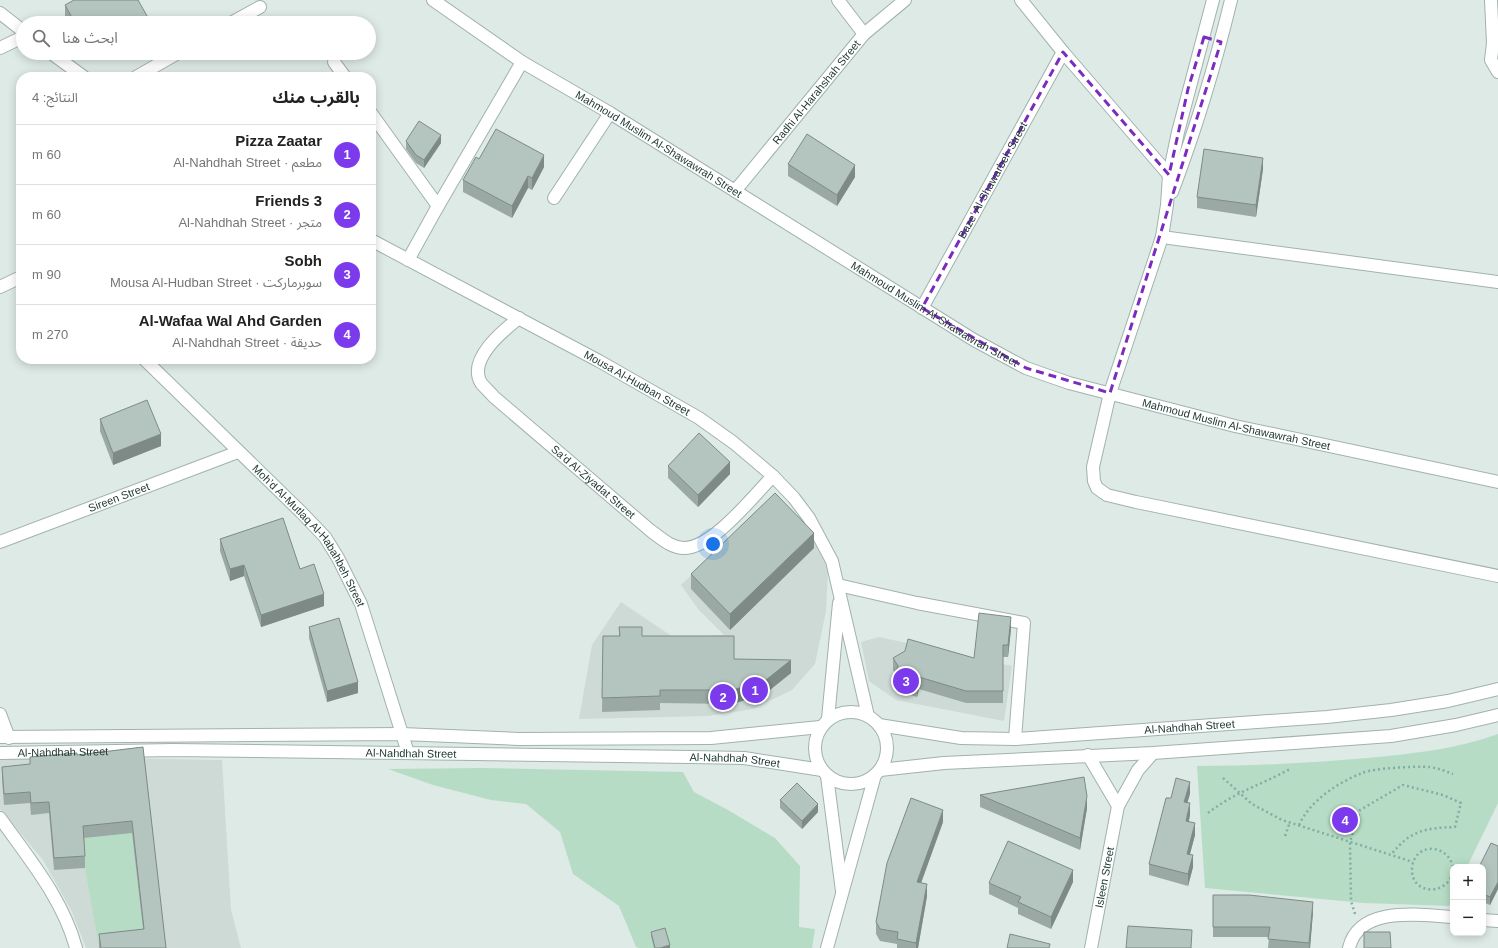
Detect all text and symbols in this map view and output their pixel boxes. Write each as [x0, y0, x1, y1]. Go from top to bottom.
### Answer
search box [16, 16, 376, 60]
icon: search [30, 27, 52, 49]
text: ابحث هنا [62, 29, 118, 46]
street label: Radhi Al-Harahshah Street [770, 38, 862, 147]
text: بالقرب منك [272, 88, 360, 107]
street label: Mahmoud Muslim Al-Shawawrah Street [574, 88, 744, 200]
text: النتائج: 4 [32, 90, 78, 105]
street label: Baze’ Al-Shawarbeh Street [956, 120, 1029, 240]
text: Pizza Zaatar [235, 132, 322, 149]
text: 60 m [32, 147, 61, 162]
text: 1 [343, 147, 351, 162]
text: مطعم · Al-Nahdhah Street [173, 155, 322, 170]
text: 3 Friends [255, 192, 322, 209]
text: 60 m [32, 207, 61, 222]
text: 2 [343, 207, 351, 222]
text: متجر · Al-Nahdhah Street [178, 215, 322, 230]
text: Sobh [285, 252, 322, 269]
street label: Mahmoud Muslim Al-Shawawrah Street [849, 259, 1020, 369]
text: 90 m [32, 267, 61, 282]
text: 3 [343, 267, 351, 282]
text: سوبرماركت · Mousa Al-Hudban Street [110, 275, 322, 290]
text: Al-Wafaa Wal Ahd Garden [139, 312, 322, 329]
text: 270 m [32, 327, 68, 342]
text: 4 [343, 327, 351, 342]
text: حديقة · Al-Nahdhah Street [172, 335, 322, 350]
street label: Mousa Al-Hudban Street [582, 348, 692, 418]
street label: Mahmoud Muslim Al-Shawawrah Street [1141, 396, 1331, 452]
street label: Sa’d Al-Ziyadat Street [549, 443, 638, 521]
street label: Moh’d Al-Mutlaq Al-Habahbeh Street [250, 462, 367, 608]
street label: Sireen Street [87, 480, 151, 514]
your location [703, 534, 723, 554]
pin: 3 [893, 666, 919, 696]
pin: 1 [742, 675, 768, 705]
pin: 2 [710, 682, 736, 712]
street label: Al-Nahdhah Street [1144, 718, 1235, 736]
street label: Al-Nahdhah Street [18, 745, 108, 759]
street label: Al-Nahdhah Street [366, 747, 456, 760]
street label: Al-Nahdhah Street [690, 751, 781, 769]
pin: 4 [1332, 805, 1358, 835]
street label: Isleen Street [1093, 846, 1116, 909]
map controls [1450, 864, 1486, 936]
button: + [1450, 864, 1486, 900]
button: − [1450, 900, 1486, 936]

